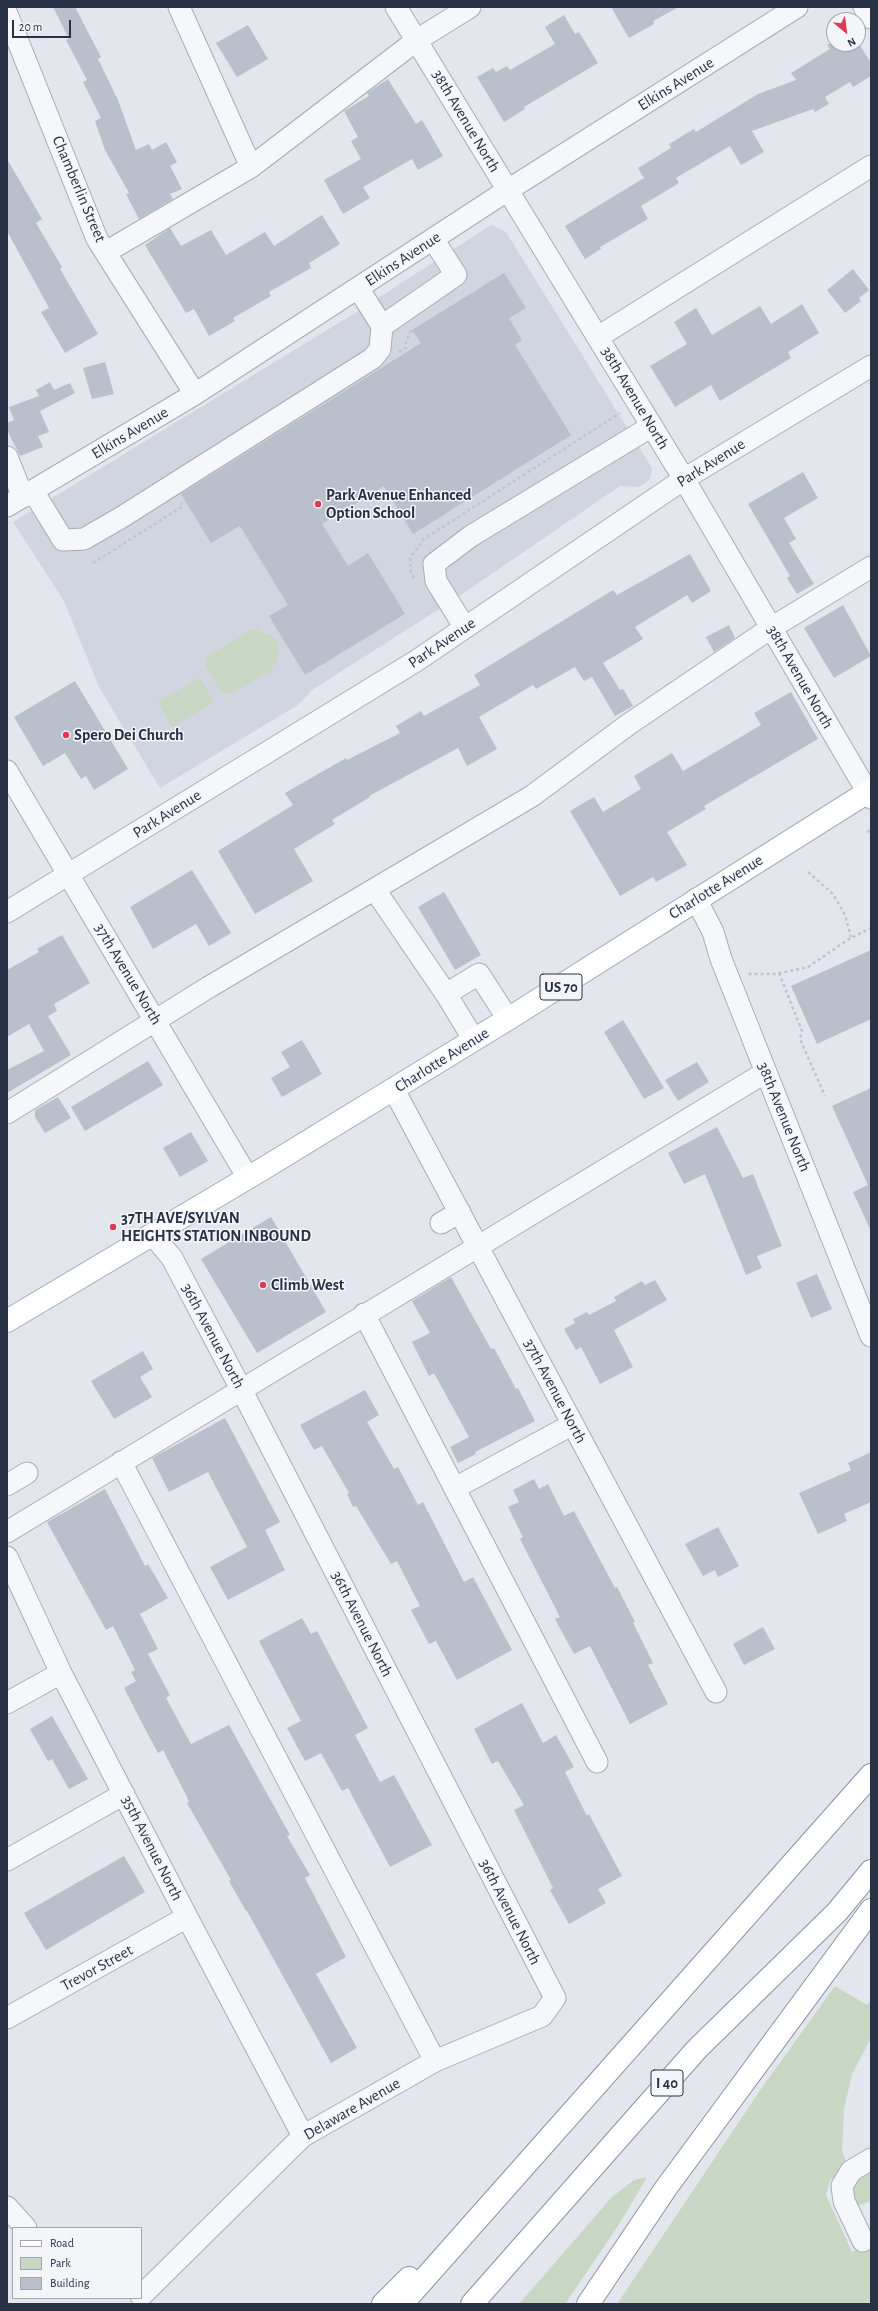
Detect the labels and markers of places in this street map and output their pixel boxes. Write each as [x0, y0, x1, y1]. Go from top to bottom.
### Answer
place label: Park Avenue Enhanced Option School [326, 485, 471, 523]
marker: Park Avenue Enhanced Option School [313, 499, 323, 509]
place label: Spero Dei Church [74, 725, 184, 745]
marker: Spero Dei Church [61, 730, 71, 740]
place label: 37TH AVE/SYLVAN HEIGHTS STATION INBOUND [121, 1208, 311, 1246]
marker: 37TH AVE/SYLVAN HEIGHTS STATION INBOUND [108, 1222, 118, 1232]
place label: Climb West [271, 1275, 344, 1295]
marker: Climb West [258, 1280, 268, 1290]

